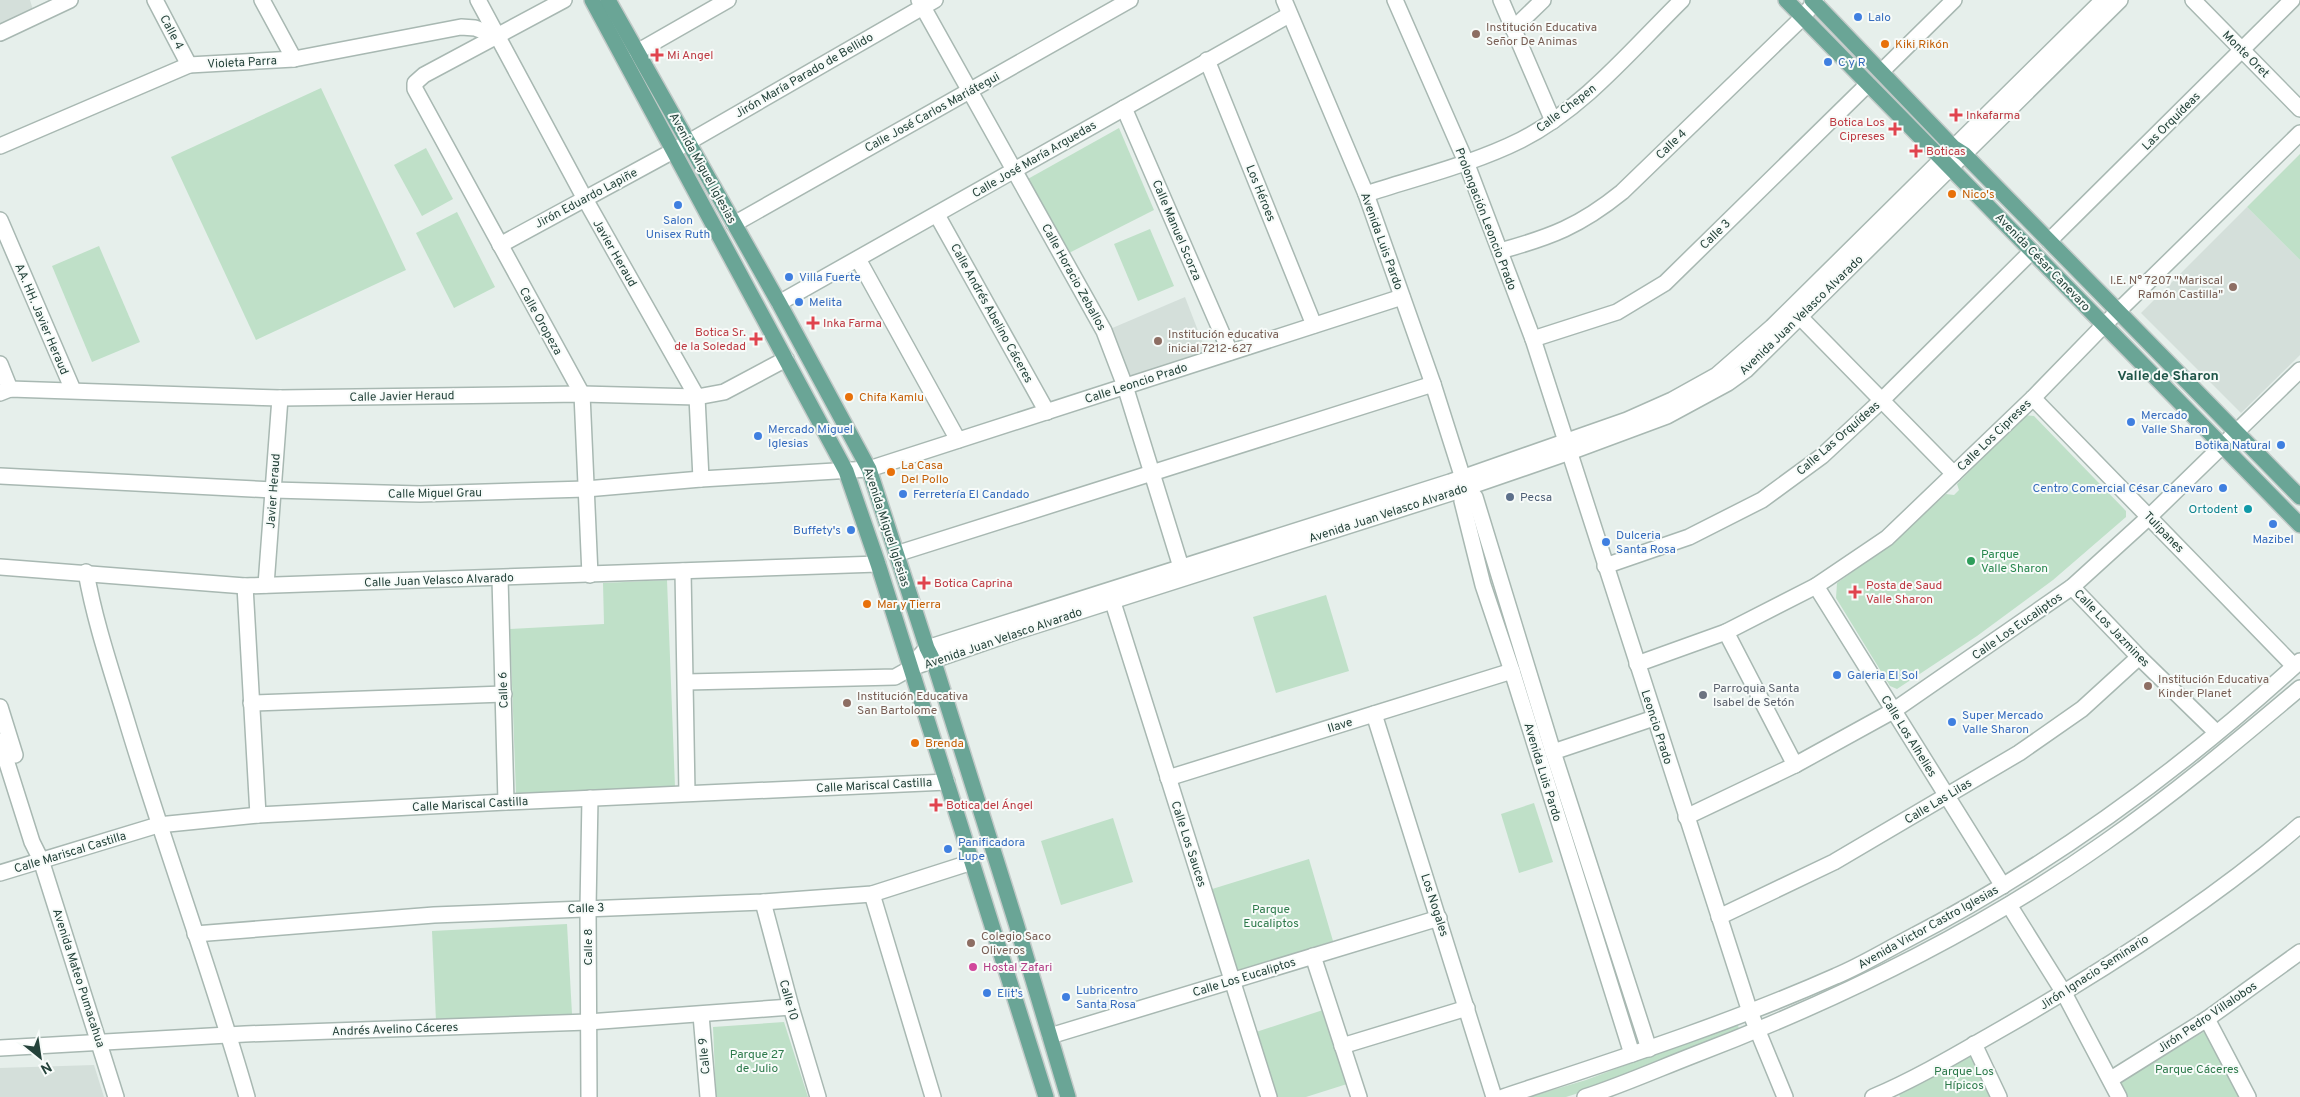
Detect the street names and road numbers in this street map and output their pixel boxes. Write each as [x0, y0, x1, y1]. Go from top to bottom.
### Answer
street label: Calle 4 [155, 12, 187, 53]
street label: Monte Oret [2218, 28, 2272, 82]
street label: Jirón María Parado de Bellido [732, 30, 877, 122]
street label: Violeta Parra [207, 53, 277, 73]
street label: Calle José Carlos Mariátegui [862, 69, 1003, 157]
street label: Calle Chepen [1533, 81, 1600, 137]
street label: Las Orquídeas [2139, 89, 2204, 154]
street label: Avenida Miguel Iglesias [665, 110, 739, 227]
street label: Calle José María Arguedas [969, 118, 1100, 202]
street label: Calle 4 [1653, 126, 1691, 163]
street label: Prolongación Leoncio Prado [1450, 146, 1520, 293]
street label: Los Héroes [1241, 163, 1279, 224]
street label: Jirón Eduardo Lapiñe [532, 165, 641, 233]
street label: Calle Manuel Scorza [1148, 178, 1205, 283]
street label: Avenida Luis Pardo [1356, 190, 1406, 292]
street label: Avenida César Canevaro [1991, 210, 2094, 315]
street label: Calle 3 [1697, 216, 1735, 253]
street label: Javier Heraud [588, 217, 640, 290]
street label: Calle Horacio Zeballos [1037, 221, 1109, 334]
street label: Calle Andrés Abelino Cáceres [946, 241, 1036, 386]
street label: Avenida Juan Velasco Alvarado [1736, 252, 1867, 379]
street label: AA. HH. Javier Heraud [10, 261, 72, 377]
street label: Calle Oropeza [515, 285, 565, 358]
street label: Calle Leoncio Prado [1083, 360, 1190, 408]
street label: Calle Javier Heraud [349, 388, 455, 406]
street label: Calle Los Cipreses [1954, 396, 2035, 475]
street label: Calle Las Orquídeas [1793, 398, 1884, 480]
street label: Javier Heraud [263, 453, 285, 529]
street label: Avenida Miguel Iglesias [859, 466, 913, 589]
street label: Avenida Juan Velasco Alvarado [1307, 481, 1470, 547]
street label: Calle Miguel Grau [388, 485, 482, 503]
street label: Tulipanes [2140, 509, 2187, 557]
street label: Calle Juan Velasco Alvarado [364, 570, 514, 592]
street label: Calle Los Jazmines [2070, 586, 2153, 671]
street label: Calle Los Eucaliptos [1969, 590, 2066, 664]
street label: Avenida Juan Velasco Alvarado [922, 604, 1085, 674]
street label: Calle 6 [495, 671, 513, 709]
street label: Leoncio Prado [1636, 688, 1676, 767]
street label: Calle Los Alhelies [1877, 693, 1940, 781]
street label: Ilave [1326, 715, 1355, 737]
street label: Avenida Luis Pardo [1519, 721, 1565, 824]
street label: Calle Mariscal Castilla [816, 775, 933, 797]
street label: Calle Las Lilas [1902, 775, 1975, 828]
street label: Calle Mariscal Castilla [412, 794, 529, 816]
street label: Calle Los Sauces [1167, 799, 1210, 889]
street label: Calle Mariscal Castilla [12, 828, 128, 878]
street label: Los Nogales [1416, 872, 1452, 939]
street label: Avenida Victor Castro Iglesias [1855, 882, 2002, 973]
street label: Calle 3 [567, 900, 605, 918]
street label: Avenida Mateo Pumacahua [48, 907, 108, 1050]
street label: Calle 8 [581, 929, 597, 965]
street label: Jirón Ignacio Seminario [2037, 931, 2152, 1014]
street label: Calle Los Eucaliptos [1191, 955, 1298, 1001]
street label: Calle 10 [775, 978, 801, 1023]
street label: Jirón Pedro Villalobos [2155, 978, 2261, 1057]
street label: Andrés Avelino Cáceres [332, 1020, 458, 1040]
street label: Calle 9 [695, 1037, 715, 1075]

